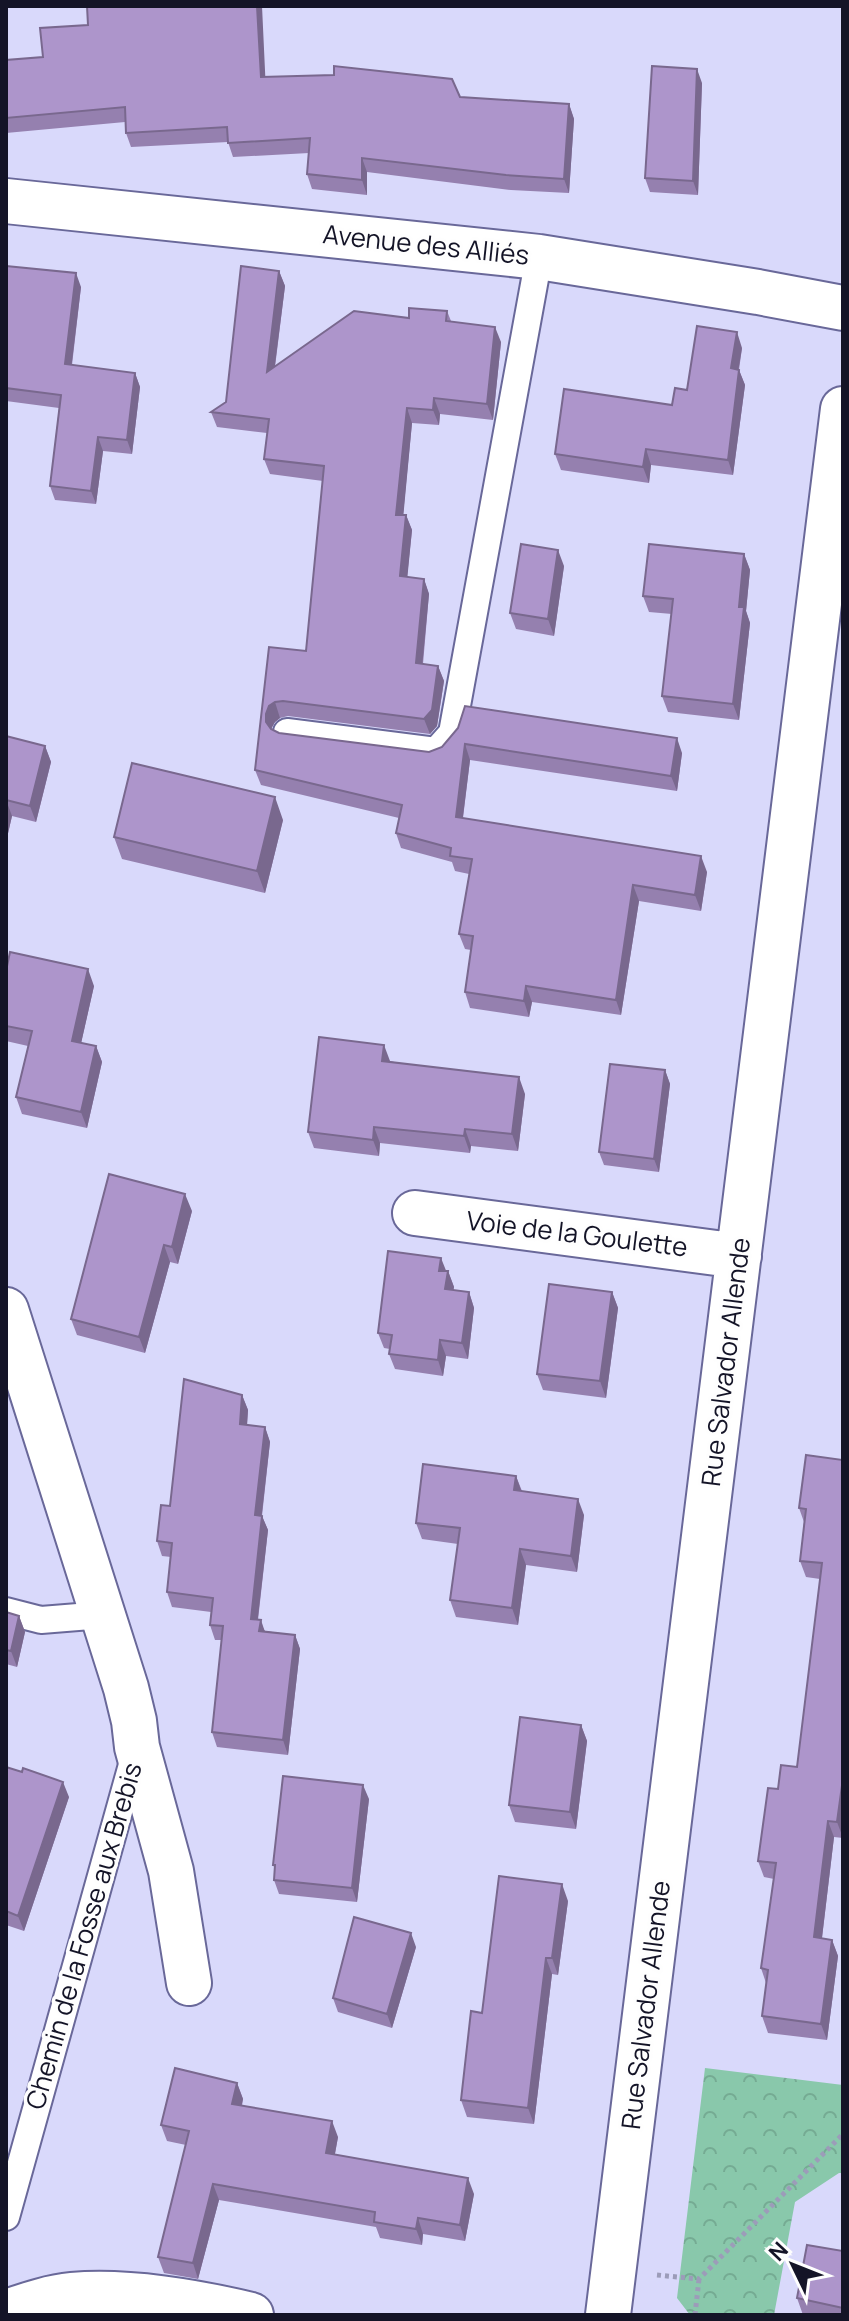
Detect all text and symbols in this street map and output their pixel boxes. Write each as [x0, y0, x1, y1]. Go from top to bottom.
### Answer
street label: Avenue des Alliés [321, 215, 531, 273]
street label: Voie de la Goulette [465, 1202, 690, 1264]
street label: Rue Salvador Allende [692, 1235, 758, 1488]
street label: Chemin de la Fosse aux Brebis [16, 1758, 150, 2113]
street label: Rue Salvador Allende [612, 1878, 678, 2131]
north arrow [753, 2225, 833, 2305]
text: N [762, 2235, 795, 2267]

